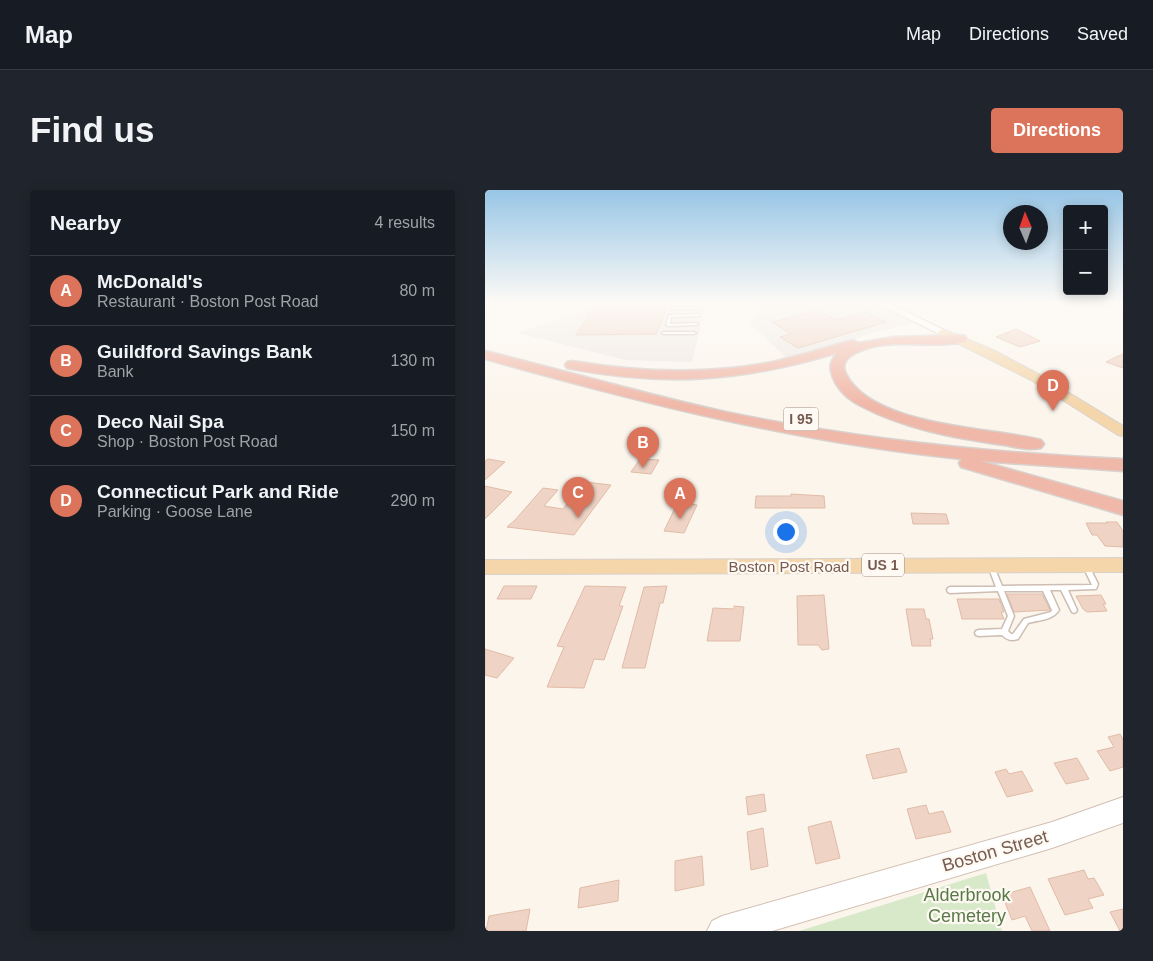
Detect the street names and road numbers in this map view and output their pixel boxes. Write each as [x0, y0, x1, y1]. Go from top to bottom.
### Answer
road number: I 95 [783, 408, 819, 430]
road number: US 1 [862, 554, 904, 576]
street label: Boston Post Road [729, 558, 849, 575]
street label: Boston Street [940, 826, 1050, 876]

